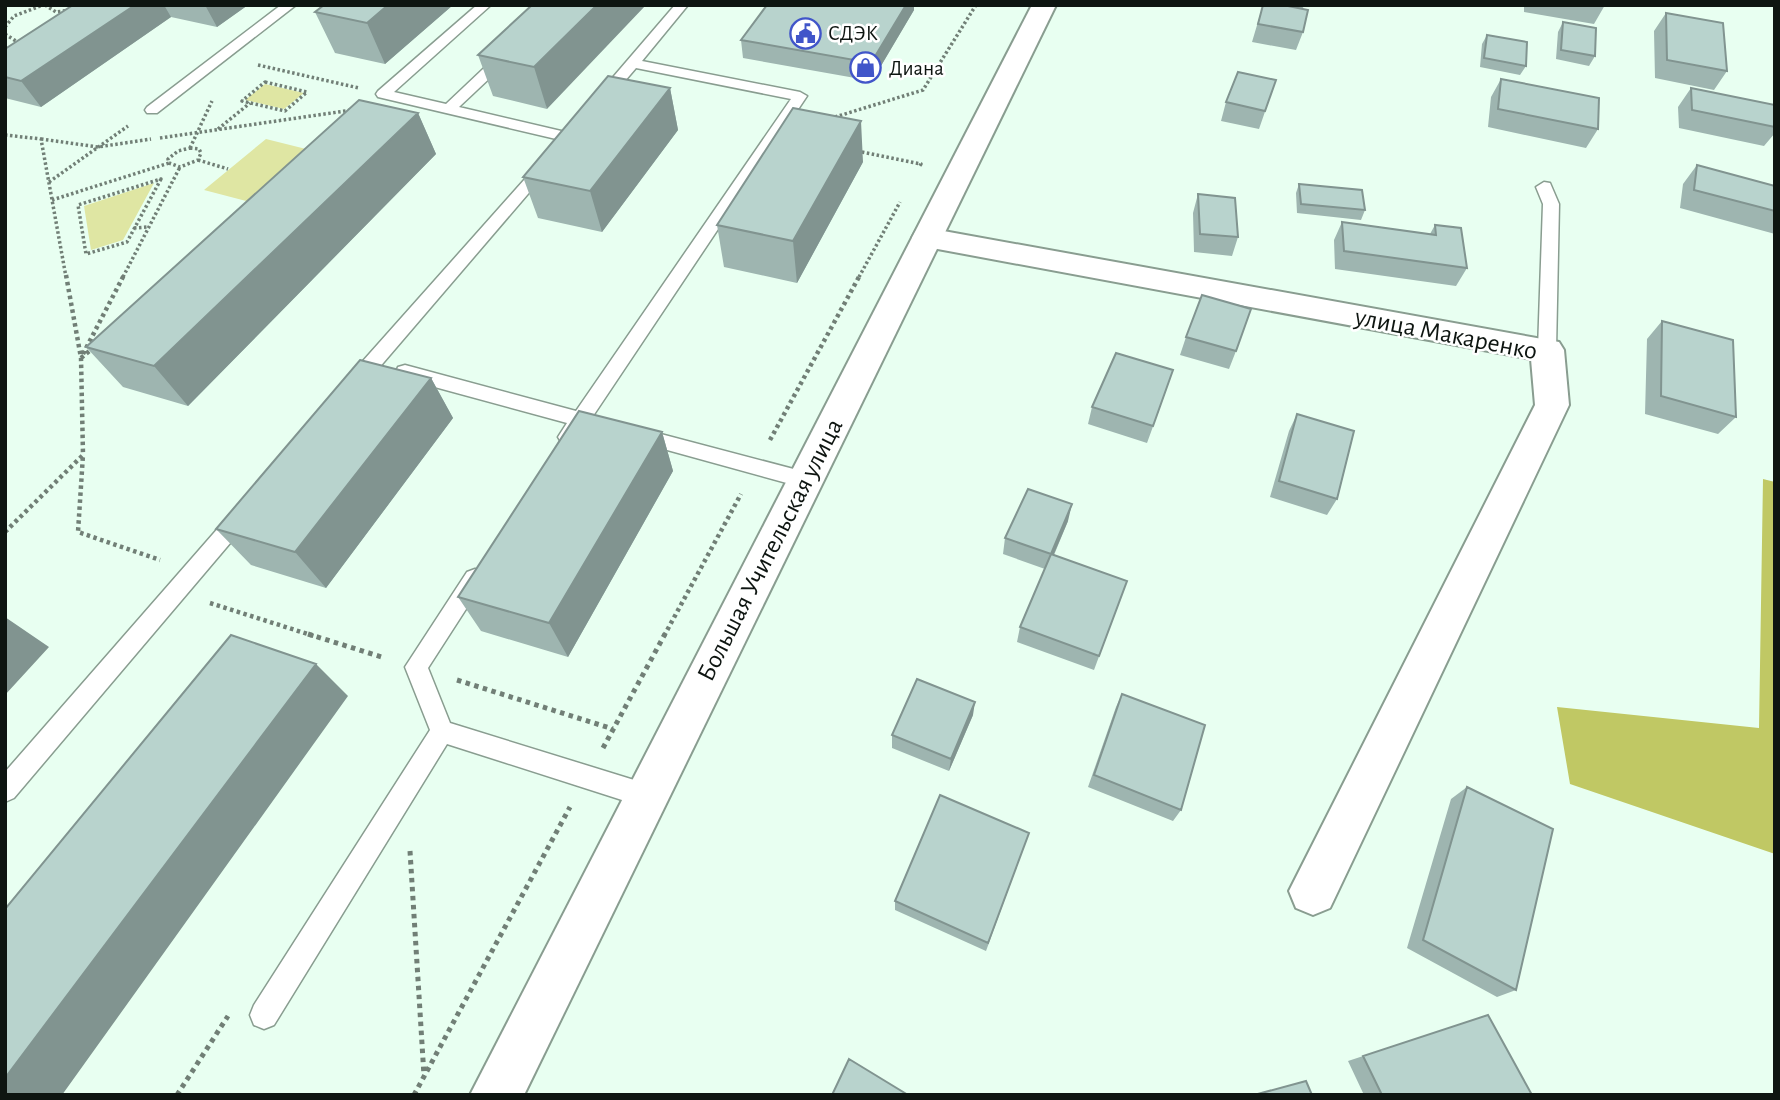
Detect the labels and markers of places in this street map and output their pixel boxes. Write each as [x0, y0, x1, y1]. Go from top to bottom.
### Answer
public building icon: СДЭК [788, 16, 822, 50]
place label: СДЭК [828, 23, 878, 44]
shop icon: Диана [849, 51, 883, 85]
place label: Диана [889, 58, 944, 79]

